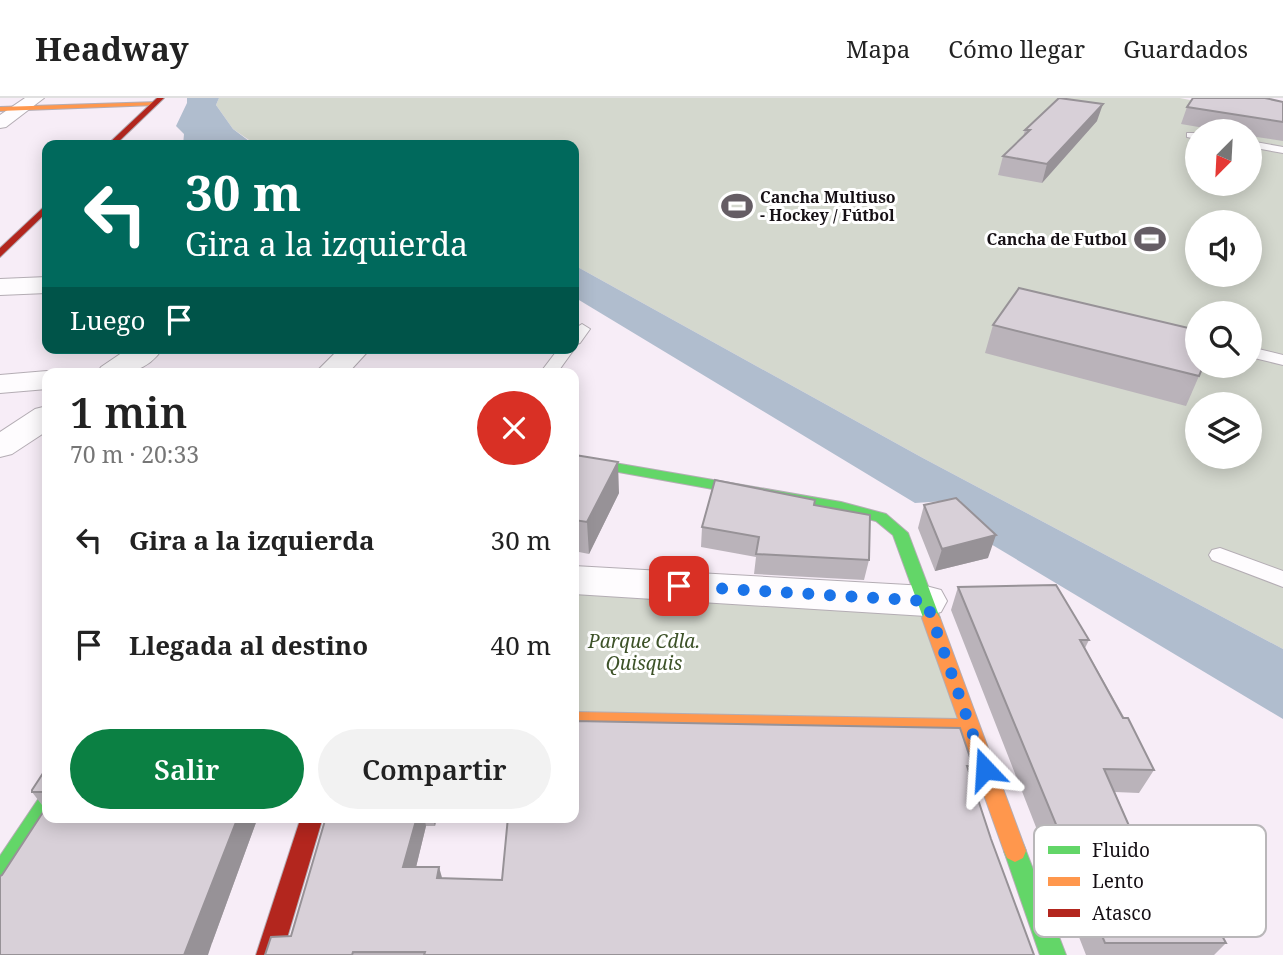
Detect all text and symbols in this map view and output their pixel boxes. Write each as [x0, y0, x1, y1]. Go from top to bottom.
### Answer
text: Headway [35, 26, 189, 71]
text: Mapa [846, 32, 910, 65]
text: Cómo llegar [948, 32, 1085, 65]
text: Guardados [1123, 32, 1248, 65]
north arrow [1185, 119, 1262, 196]
map controls [1185, 119, 1262, 469]
text: 30 m [185, 159, 301, 225]
icon: left [70, 168, 161, 259]
place label: Cancha Multiuso - Hockey / Fútbol [760, 186, 896, 226]
sports icon: Cancha Multiuso - Hockey / Fútbol [720, 189, 754, 223]
button: sound [1185, 210, 1262, 287]
text: Gira a la izquierda [185, 222, 468, 265]
sports icon: Cancha de Futbol [1133, 222, 1167, 256]
place label: Cancha de Futbol [987, 228, 1127, 250]
icon: arrive [160, 301, 198, 339]
button: search [1185, 301, 1262, 378]
text: Luego [70, 302, 146, 338]
text: 1 min [70, 383, 187, 440]
button: close [477, 391, 551, 465]
button: layers [1185, 392, 1262, 469]
text: 70 m · 20:33 [70, 438, 199, 470]
icon: left [70, 521, 108, 559]
text: Gira a la izquierda [129, 522, 375, 558]
text: 30 m [491, 522, 551, 558]
pin [649, 556, 709, 616]
icon: arrive [660, 567, 698, 605]
icon: arrive [70, 626, 108, 664]
text: Llegada al destino [129, 627, 368, 663]
text: 40 m [491, 627, 551, 663]
park label: Parque Cdla. Quisquis [587, 628, 700, 676]
button: Salir [70, 729, 304, 809]
button: Compartir [318, 729, 551, 809]
position arrow [948, 732, 1022, 806]
legend [1034, 825, 1266, 937]
text: Fluido [1092, 837, 1150, 863]
text: Lento [1092, 868, 1144, 894]
text: Atasco [1092, 900, 1152, 926]

